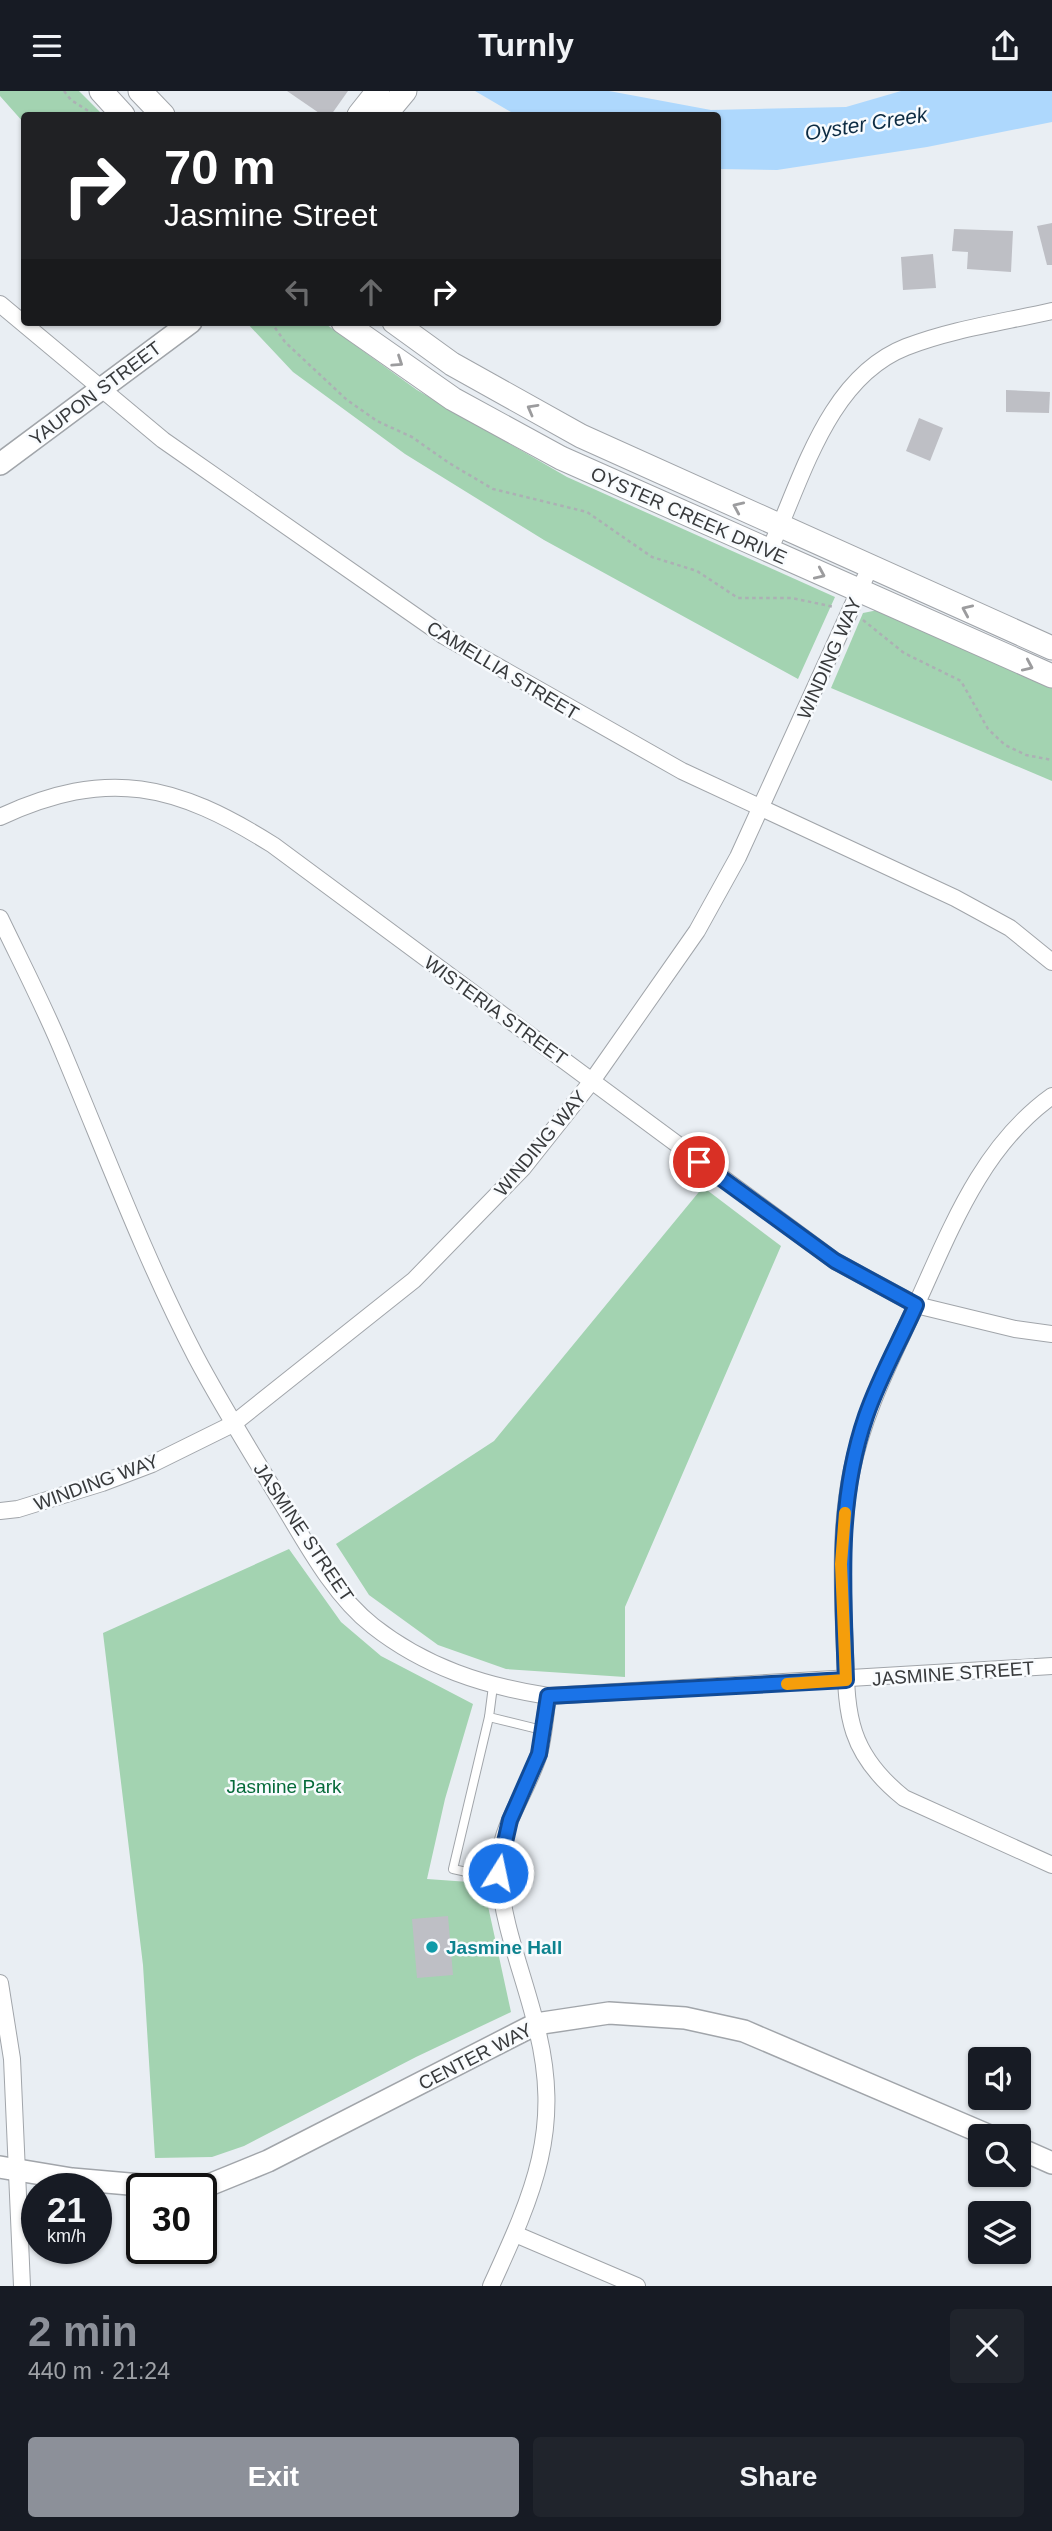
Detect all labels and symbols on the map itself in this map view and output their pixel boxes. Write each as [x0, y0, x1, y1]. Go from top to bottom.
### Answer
water label: Oyster Creek [803, 102, 930, 145]
street label: YAUPON STREET [25, 337, 165, 450]
one-way arrow [390, 354, 403, 367]
one-way arrow [527, 404, 540, 417]
street label: OYSTER CREEK DRIVE [588, 463, 790, 568]
one-way arrow [732, 501, 745, 515]
one-way arrow [813, 566, 825, 580]
street label: WINDING WAY [793, 594, 866, 722]
one-way arrow [962, 604, 975, 618]
street label: CAMELLIA STREET [423, 617, 583, 724]
one-way arrow [1021, 658, 1033, 672]
street label: WISTERIA STREET [420, 952, 571, 1069]
street label: WINDING WAY [490, 1086, 591, 1200]
pin [669, 1132, 729, 1192]
street label: WINDING WAY [31, 1450, 162, 1515]
street label: JASMINE STREET [249, 1459, 358, 1606]
street label: JASMINE STREET [871, 1657, 1035, 1690]
park label: Jasmine Park [226, 1776, 342, 1797]
position arrow [461, 1836, 535, 1910]
place label: Jasmine Hall [446, 1937, 562, 1958]
marker: Jasmine Hall [424, 1939, 440, 1955]
street label: CENTER WAY [415, 2019, 536, 2094]
speed limit sign: 30 [126, 2173, 217, 2264]

